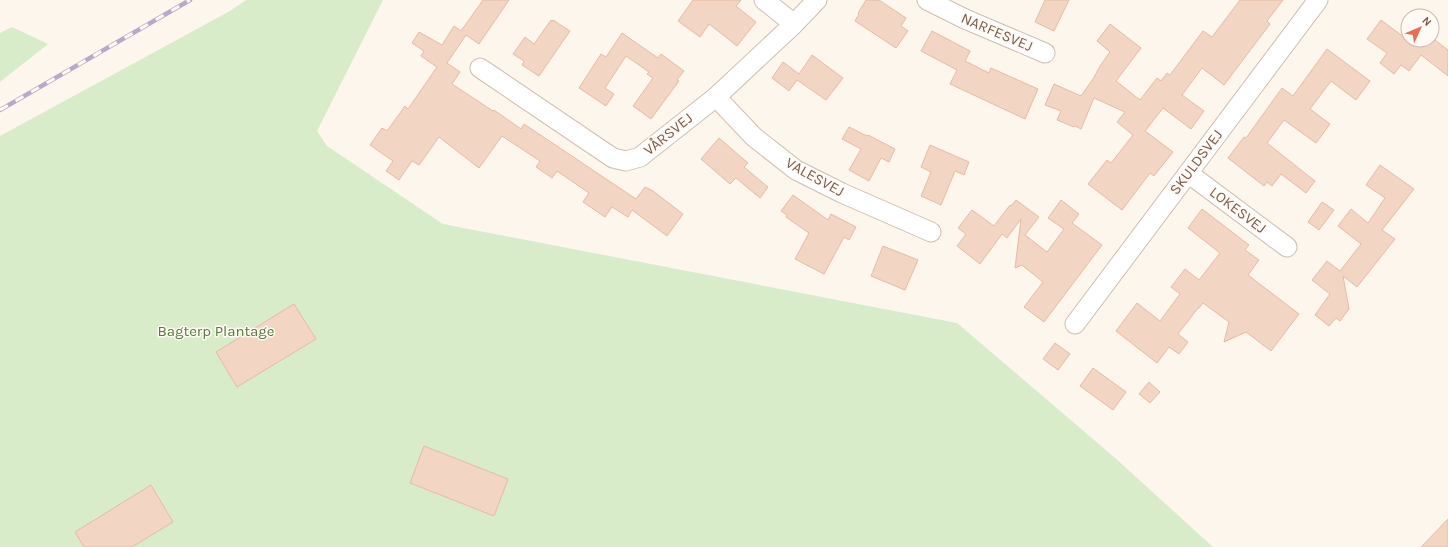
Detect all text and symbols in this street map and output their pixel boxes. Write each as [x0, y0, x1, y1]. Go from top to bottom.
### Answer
north arrow [1400, 8, 1440, 48]
street label: NARFESVEJ [958, 9, 1036, 55]
text: N [1419, 14, 1434, 29]
street label: VÅRSVEJ [640, 109, 696, 159]
street label: SKULDSVEJ [1166, 126, 1226, 198]
street label: VALESVEJ [783, 154, 847, 200]
street label: LOKESVEJ [1206, 183, 1270, 237]
park label: Bagterp Plantage [157, 322, 275, 340]

